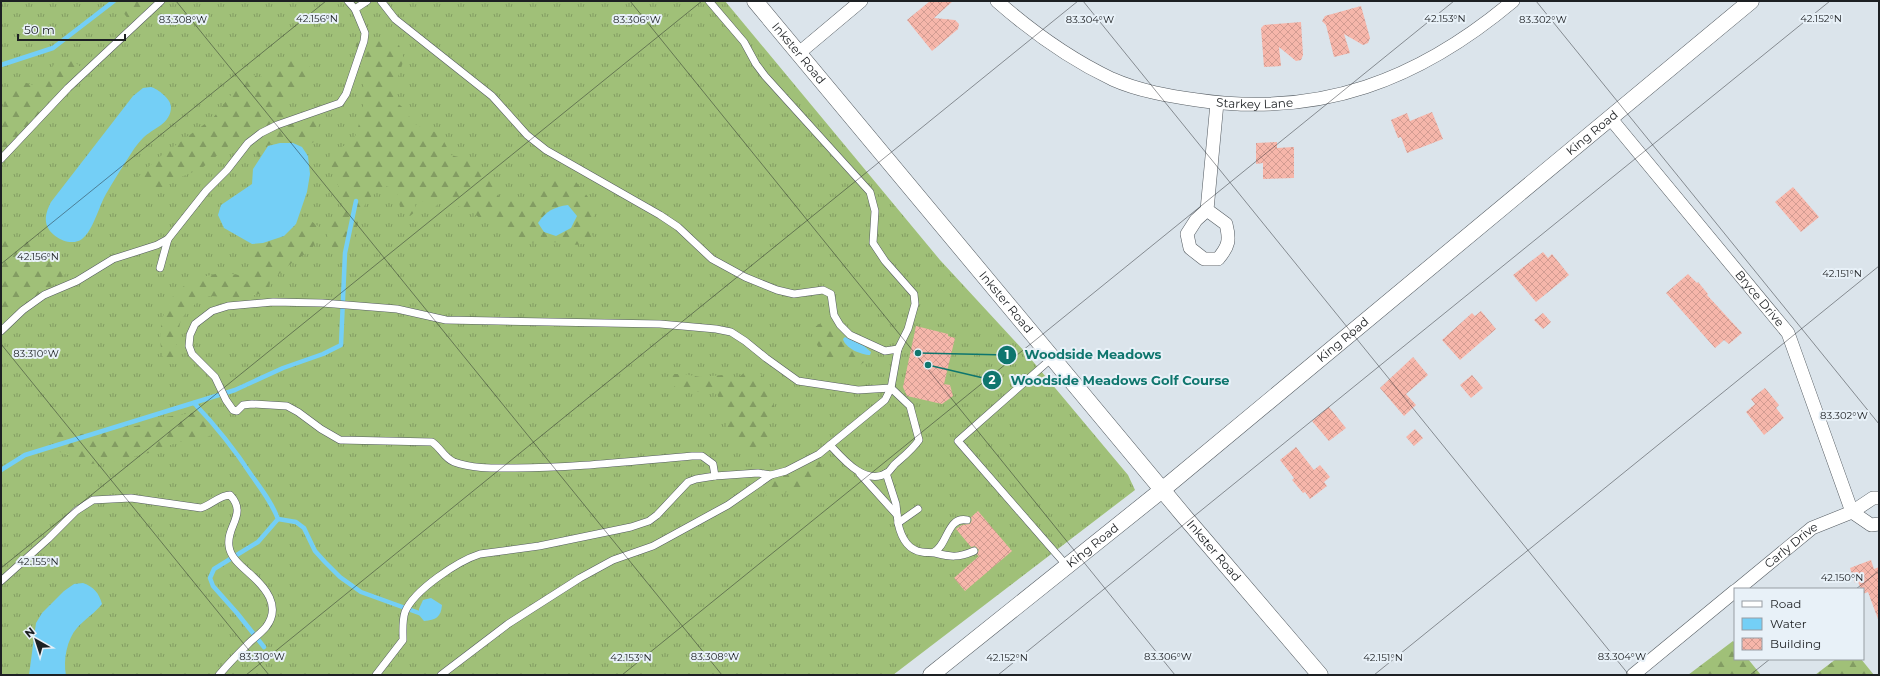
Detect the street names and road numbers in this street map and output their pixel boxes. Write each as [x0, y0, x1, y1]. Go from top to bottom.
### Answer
street label: Inkster Road [769, 19, 829, 87]
street label: Starkey Lane [1215, 94, 1294, 111]
street label: King Road [1563, 107, 1621, 158]
street label: Bryce Drive [1732, 267, 1788, 329]
street label: Inkster Road [976, 268, 1036, 336]
street label: King Road [1314, 314, 1371, 365]
street label: Inkster Road [1184, 517, 1244, 584]
street label: Carly Drive [1761, 519, 1820, 571]
street label: King Road [1063, 520, 1121, 571]

